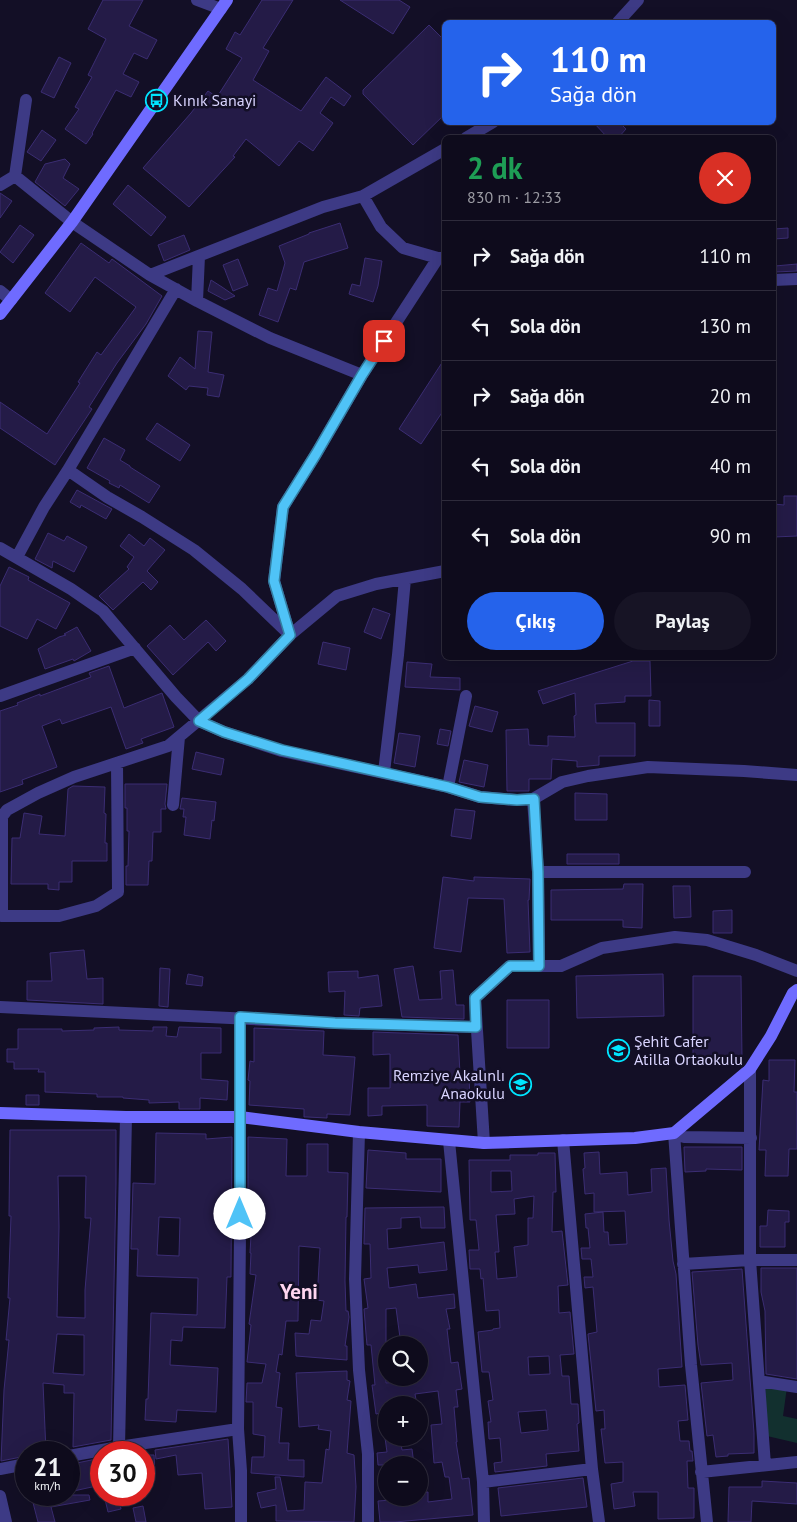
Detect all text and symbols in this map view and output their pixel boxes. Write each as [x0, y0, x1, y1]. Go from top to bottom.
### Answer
text: 110 m [550, 36, 647, 82]
icon: right [467, 40, 532, 105]
text: Sağa dön [550, 80, 637, 108]
bus stop icon: Kınık Sanayi [145, 88, 169, 112]
place label: Kınık Sanayi [173, 90, 256, 110]
text: 2 dk [467, 148, 523, 187]
button: close [699, 152, 751, 204]
text: 830 m · 12:33 [467, 187, 562, 207]
icon: right [467, 242, 495, 270]
text: Sağa dön [510, 244, 585, 268]
text: 110 m [699, 244, 751, 268]
icon: left [467, 312, 495, 340]
text: Sola dön [510, 314, 581, 338]
text: 130 m [699, 314, 751, 338]
pin [363, 320, 405, 362]
icon: arrive [370, 327, 398, 355]
icon: right [467, 382, 495, 410]
text: Sağa dön [510, 384, 585, 408]
text: 20 m [710, 384, 751, 408]
icon: left [467, 452, 495, 480]
text: Sola dön [510, 454, 581, 478]
text: 40 m [710, 454, 751, 478]
icon: left [467, 522, 495, 550]
text: Sola dön [510, 524, 581, 548]
text: 90 m [710, 524, 751, 548]
button: Çıkış [467, 592, 604, 650]
button: Paylaş [614, 592, 751, 650]
place label: Şehit Cafer Atilla Ortaokulu [634, 1031, 743, 1069]
school or university icon: Şehit Cafer Atilla Ortaokulu [606, 1038, 630, 1062]
place label: Remziye Akalınlı Anaokulu [393, 1065, 505, 1103]
school or university icon: Remziye Akalınlı Anaokulu [509, 1072, 533, 1096]
position arrow [213, 1187, 265, 1239]
district label: Yeni [279, 1278, 318, 1305]
map controls [378, 1336, 428, 1506]
button: search [378, 1336, 428, 1386]
button: + [378, 1396, 428, 1446]
speed limit sign: 30 [90, 1441, 155, 1506]
text: 21 [33, 1451, 62, 1483]
button: − [378, 1456, 428, 1506]
text: km/h [34, 1478, 61, 1493]

